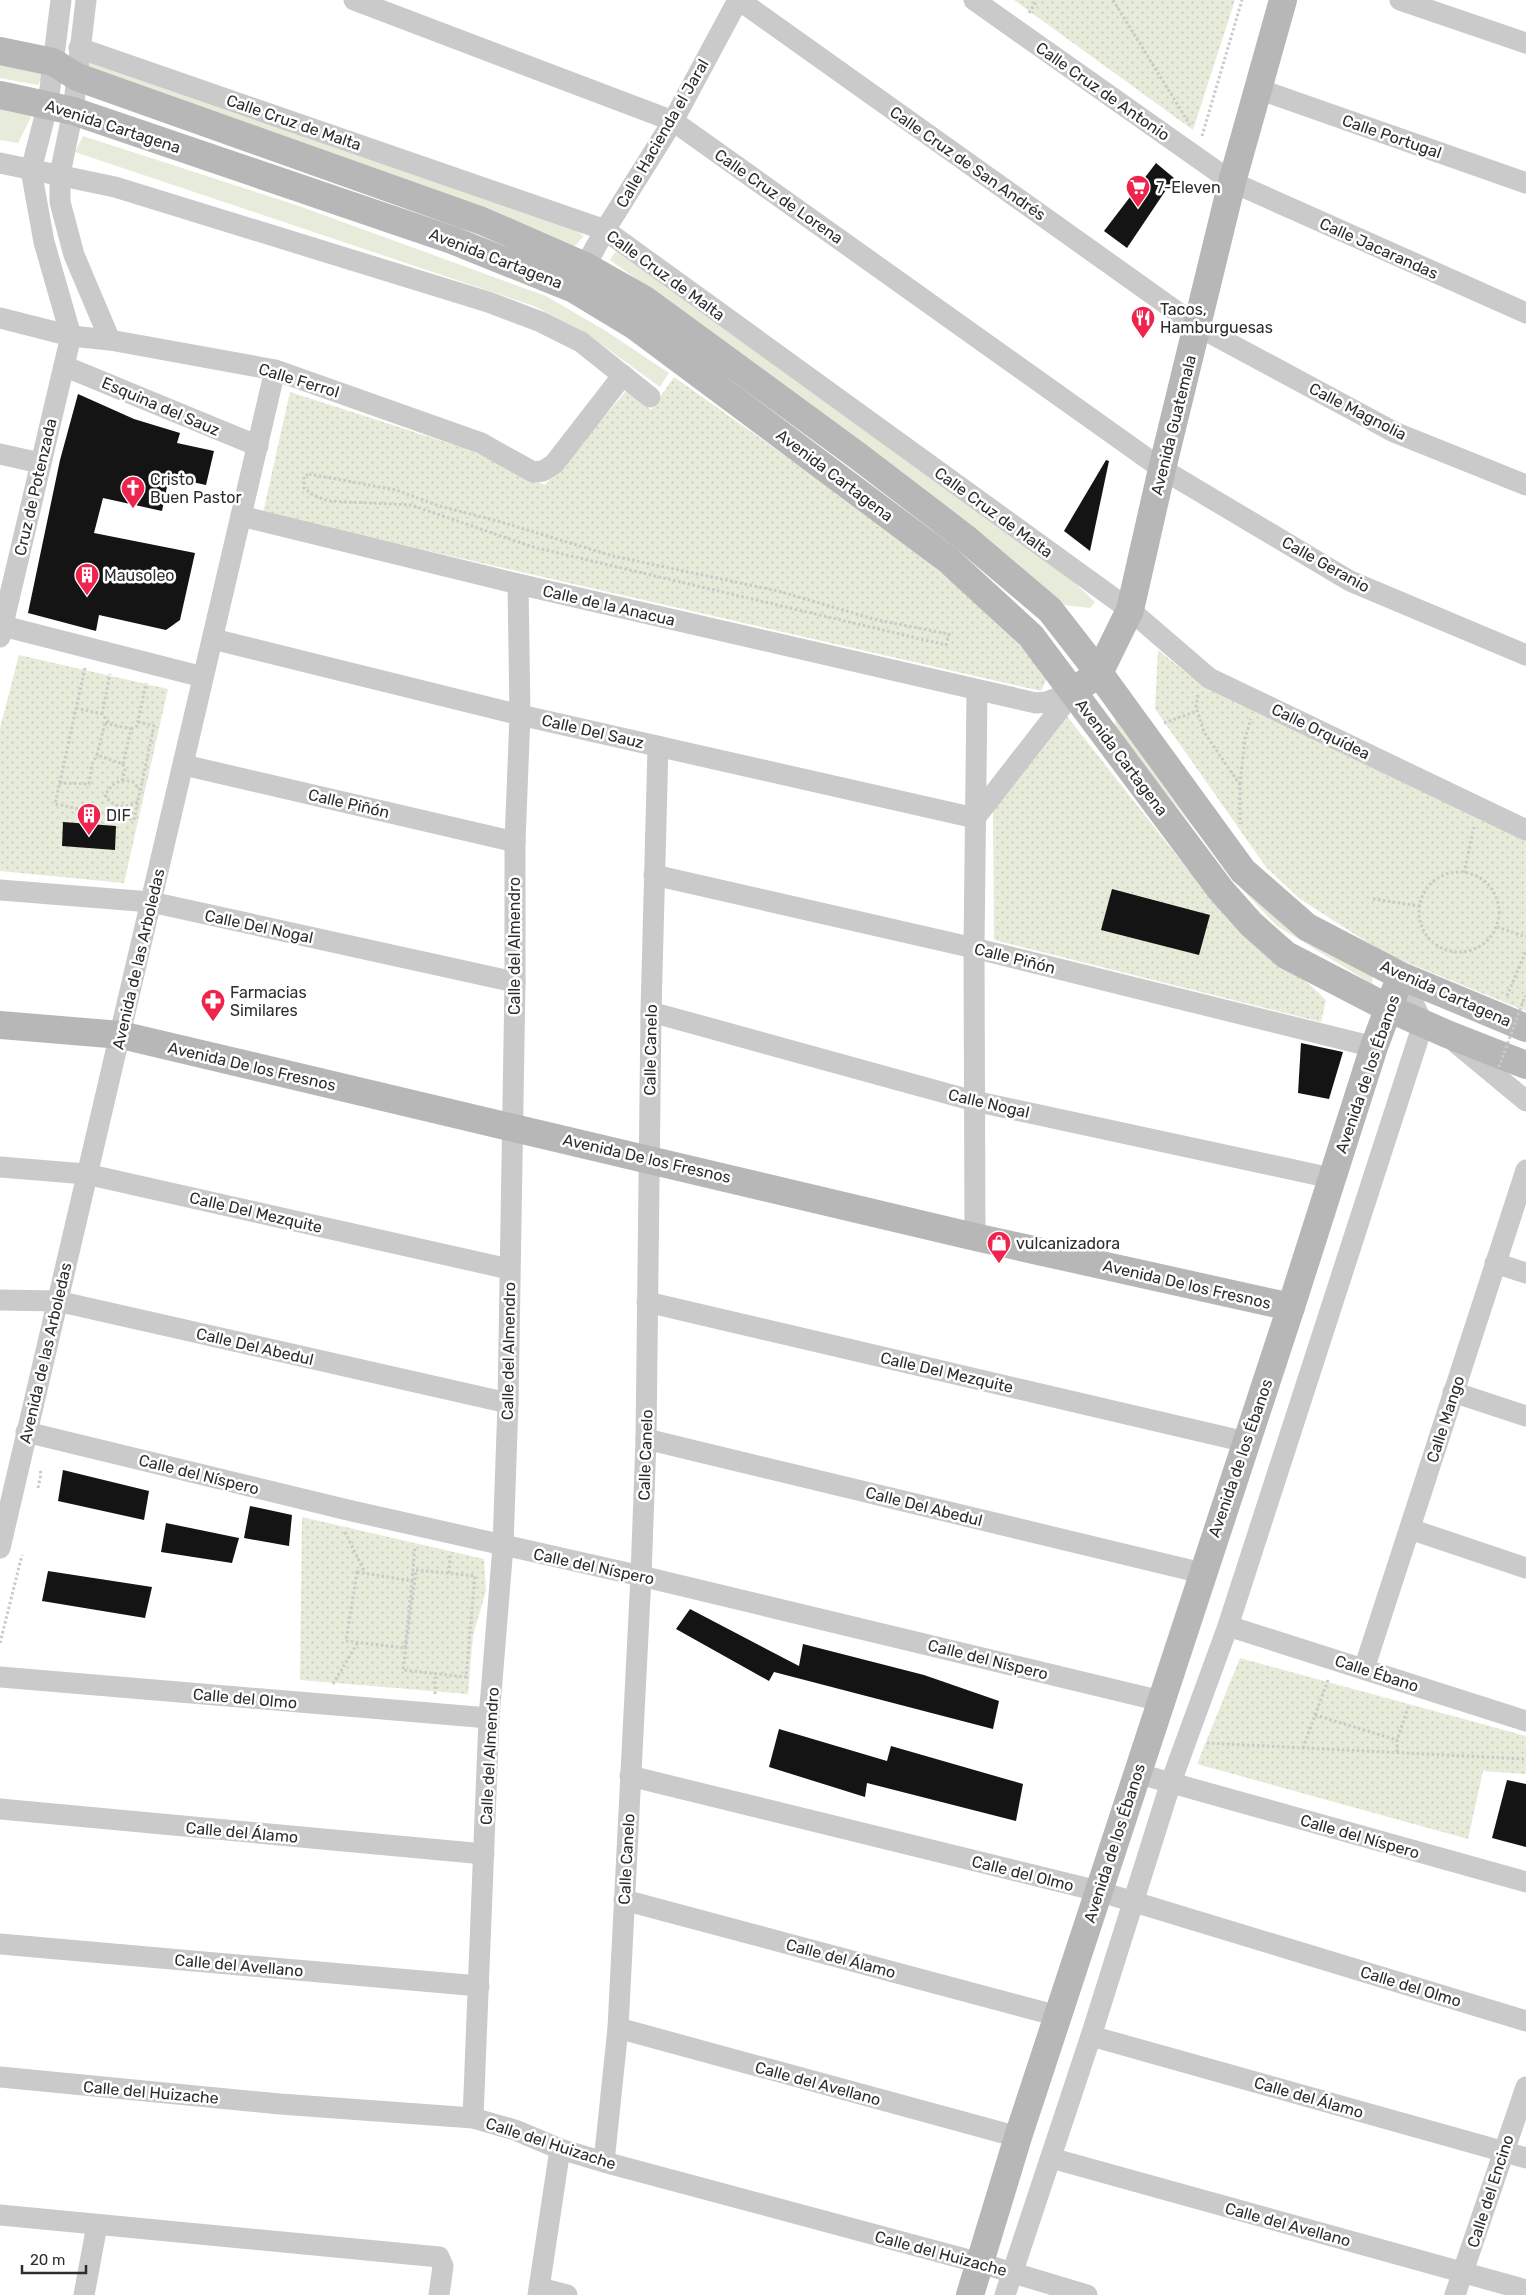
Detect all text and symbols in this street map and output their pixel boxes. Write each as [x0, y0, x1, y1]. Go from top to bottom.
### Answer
street label: Calle Cruz de Antonio [1032, 38, 1173, 145]
street label: Calle Hacienda el Jaral [612, 56, 713, 211]
street label: Calle Cruz de Malta [224, 90, 364, 154]
street label: Avenida Cartagena [43, 96, 183, 157]
street label: Calle Cruz de San Andrés [886, 102, 1049, 225]
street label: Calle Portugal [1340, 111, 1444, 162]
street label: Calle Cruz de Lorena [711, 145, 847, 248]
supermarket icon: 7-Eleven [1125, 174, 1151, 208]
place label: 7-Eleven [1156, 178, 1221, 197]
street label: Calle Jacarandas [1317, 214, 1441, 283]
street label: Avenida Cartagena [426, 224, 565, 293]
street label: Calle Cruz de Malta [603, 226, 729, 325]
place label: Tacos, Hamburguesas [1160, 300, 1273, 337]
restaurant icon: Tacos, Hamburguesas [1130, 305, 1156, 339]
street label: Avenida Guatemala [1147, 353, 1200, 497]
street label: Calle Ferrol [256, 359, 341, 402]
street label: Esquina del Sauz [99, 373, 223, 440]
street label: Calle Magnolia [1306, 379, 1410, 444]
street label: Cruz de Potenzada [10, 417, 61, 558]
street label: Avenida Cartagena [773, 425, 897, 526]
street label: Calle Cruz de Malta [931, 463, 1057, 562]
place label: Cristo Buen Pastor [150, 470, 242, 507]
church icon: Cristo Buen Pastor [120, 475, 146, 509]
street label: Calle Geranio [1278, 532, 1373, 596]
building icon: Mausoleo [74, 562, 100, 596]
place label: Mausoleo [104, 566, 175, 585]
street label: Calle de la Anacua [541, 581, 677, 630]
street label: Avenida Cartagena [1071, 695, 1172, 819]
street label: Calle Orquídea [1268, 699, 1373, 763]
street label: Calle Del Sauz [540, 710, 646, 752]
street label: Calle Piñón [306, 785, 391, 822]
building icon: DIF [76, 802, 102, 836]
place label: DIF [106, 806, 131, 825]
street label: Avenida de las Arboledas [108, 867, 169, 1051]
street label: Calle del Almendro [505, 877, 524, 1015]
street label: Calle Del Nogal [203, 906, 315, 947]
street label: Calle Piñón [972, 939, 1057, 978]
street label: Avenida Cartagena [1377, 956, 1514, 1031]
place label: Farmacias Similares [230, 983, 307, 1020]
pharmacy icon: Farmacias Similares [200, 988, 226, 1022]
street label: Avenida de los Ébanos [1331, 992, 1404, 1156]
street label: Calle Canelo [640, 1004, 661, 1096]
street label: Avenida De los Fresnos [166, 1038, 338, 1095]
street label: Calle Nogal [946, 1085, 1031, 1122]
street label: Avenida De los Fresnos [561, 1130, 733, 1187]
street label: Calle Del Mezquite [188, 1188, 324, 1237]
shop icon: vulcanizadora [986, 1230, 1012, 1264]
place label: vulcanizadora [1016, 1234, 1120, 1253]
street label: Avenida De los Fresnos [1101, 1256, 1273, 1313]
street label: Avenida de las Arboledas [15, 1261, 76, 1445]
street label: Calle del Almendro [498, 1282, 519, 1420]
street label: Calle Del Abedul [194, 1324, 315, 1369]
street label: Calle Del Mezquite [879, 1348, 1015, 1397]
street label: Calle Mango [1423, 1373, 1468, 1465]
street label: Avenida de los Ébanos [1204, 1376, 1277, 1540]
street label: Calle Canelo [634, 1409, 657, 1501]
street label: Calle del Níspero [137, 1450, 261, 1499]
street label: Calle Del Abedul [863, 1483, 984, 1530]
street label: Calle del Níspero [532, 1544, 656, 1589]
street label: Calle del Níspero [926, 1635, 1050, 1684]
street label: Calle Ébano [1333, 1651, 1421, 1696]
street label: Calle del Olmo [192, 1684, 298, 1713]
street label: Calle del Almendro [476, 1687, 503, 1825]
street label: Avenida de los Ébanos [1080, 1761, 1149, 1925]
street label: Calle del Níspero [1298, 1810, 1422, 1863]
street label: Calle Canelo [615, 1813, 638, 1905]
street label: Calle del Álamo [185, 1818, 299, 1847]
street label: Calle del Olmo [970, 1852, 1076, 1895]
street label: Calle del Álamo [784, 1935, 898, 1982]
street label: Calle del Avellano [174, 1950, 304, 1981]
street label: Calle del Olmo [1358, 1962, 1464, 2011]
street label: Calle del Avellano [753, 2058, 883, 2109]
street label: Calle del Álamo [1252, 2073, 1366, 2122]
street label: Calle del Huizache [82, 2077, 220, 2108]
street label: Calle del Huizache [483, 2113, 618, 2174]
street label: Calle del Encino [1463, 2132, 1518, 2250]
street label: Calle del Avellano [1223, 2199, 1353, 2250]
street label: Calle del Huizache [873, 2227, 1009, 2280]
scale bar [22, 2242, 86, 2274]
text: 20 m [30, 2251, 65, 2269]

